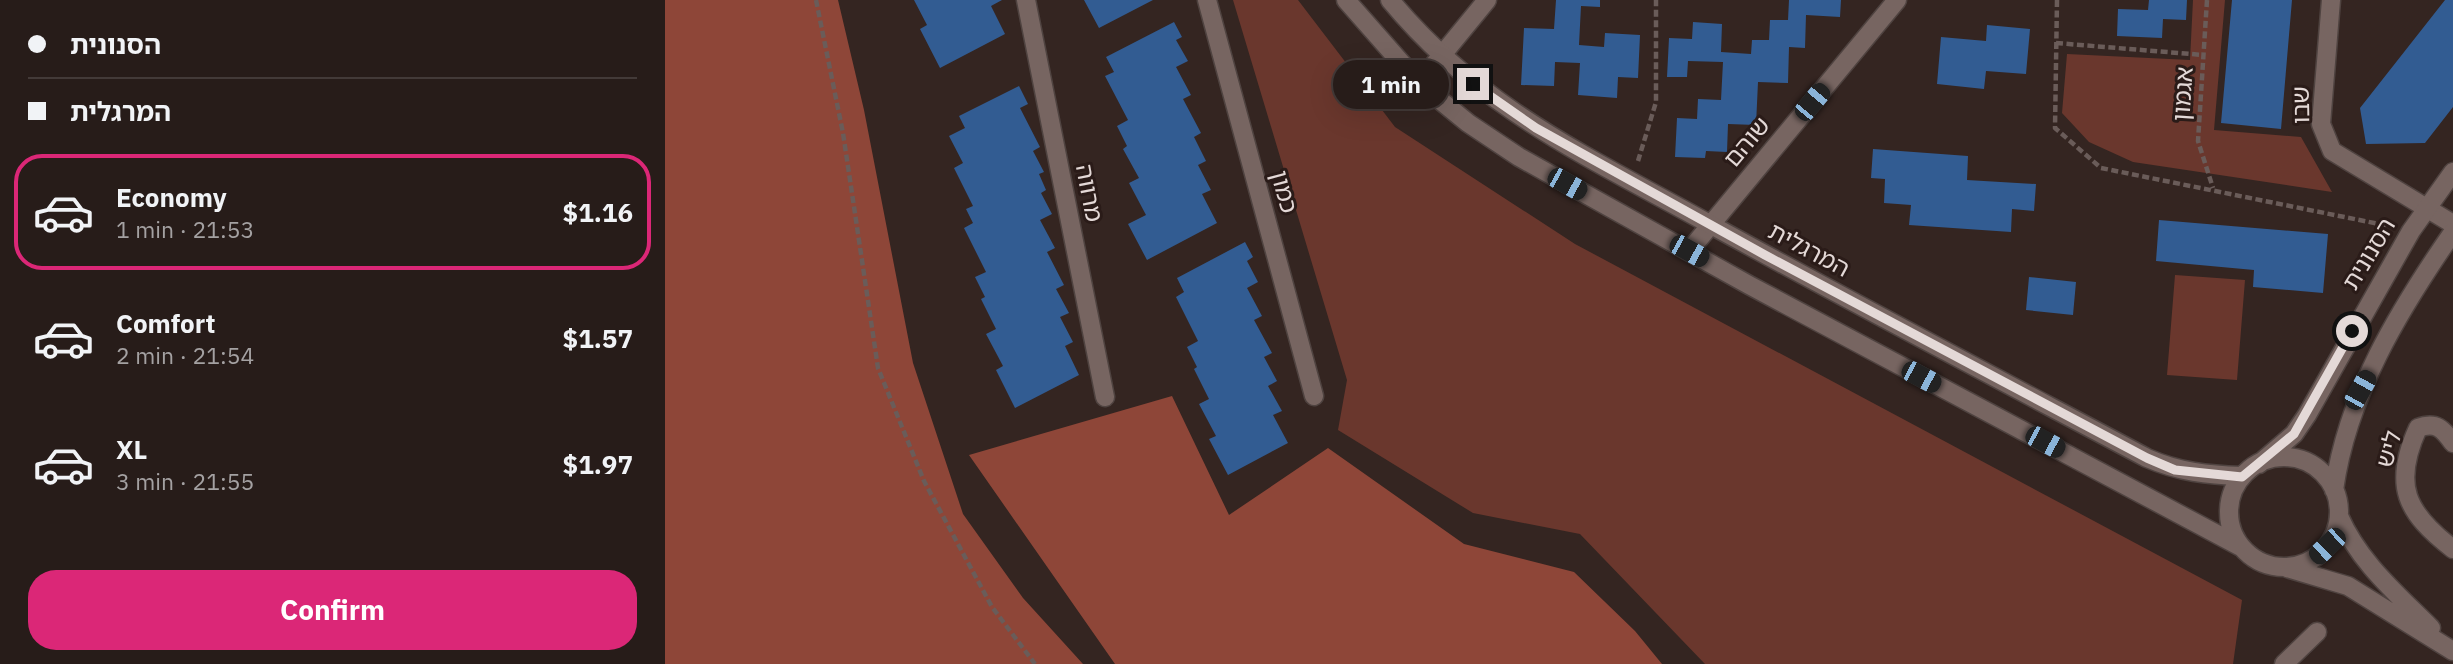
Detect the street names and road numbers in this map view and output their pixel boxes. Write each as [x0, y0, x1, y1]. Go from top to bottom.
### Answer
street label: אגמון [2164, 66, 2200, 122]
street label: שבו [2284, 86, 2316, 124]
street label: שוהם [1716, 110, 1777, 173]
street label: מרווה [1069, 161, 1111, 224]
street label: כמון [1264, 167, 1306, 217]
street label: הסנונית [2334, 212, 2402, 295]
street label: המרגלית [1763, 214, 1856, 284]
street label: ליש [2368, 426, 2409, 471]

